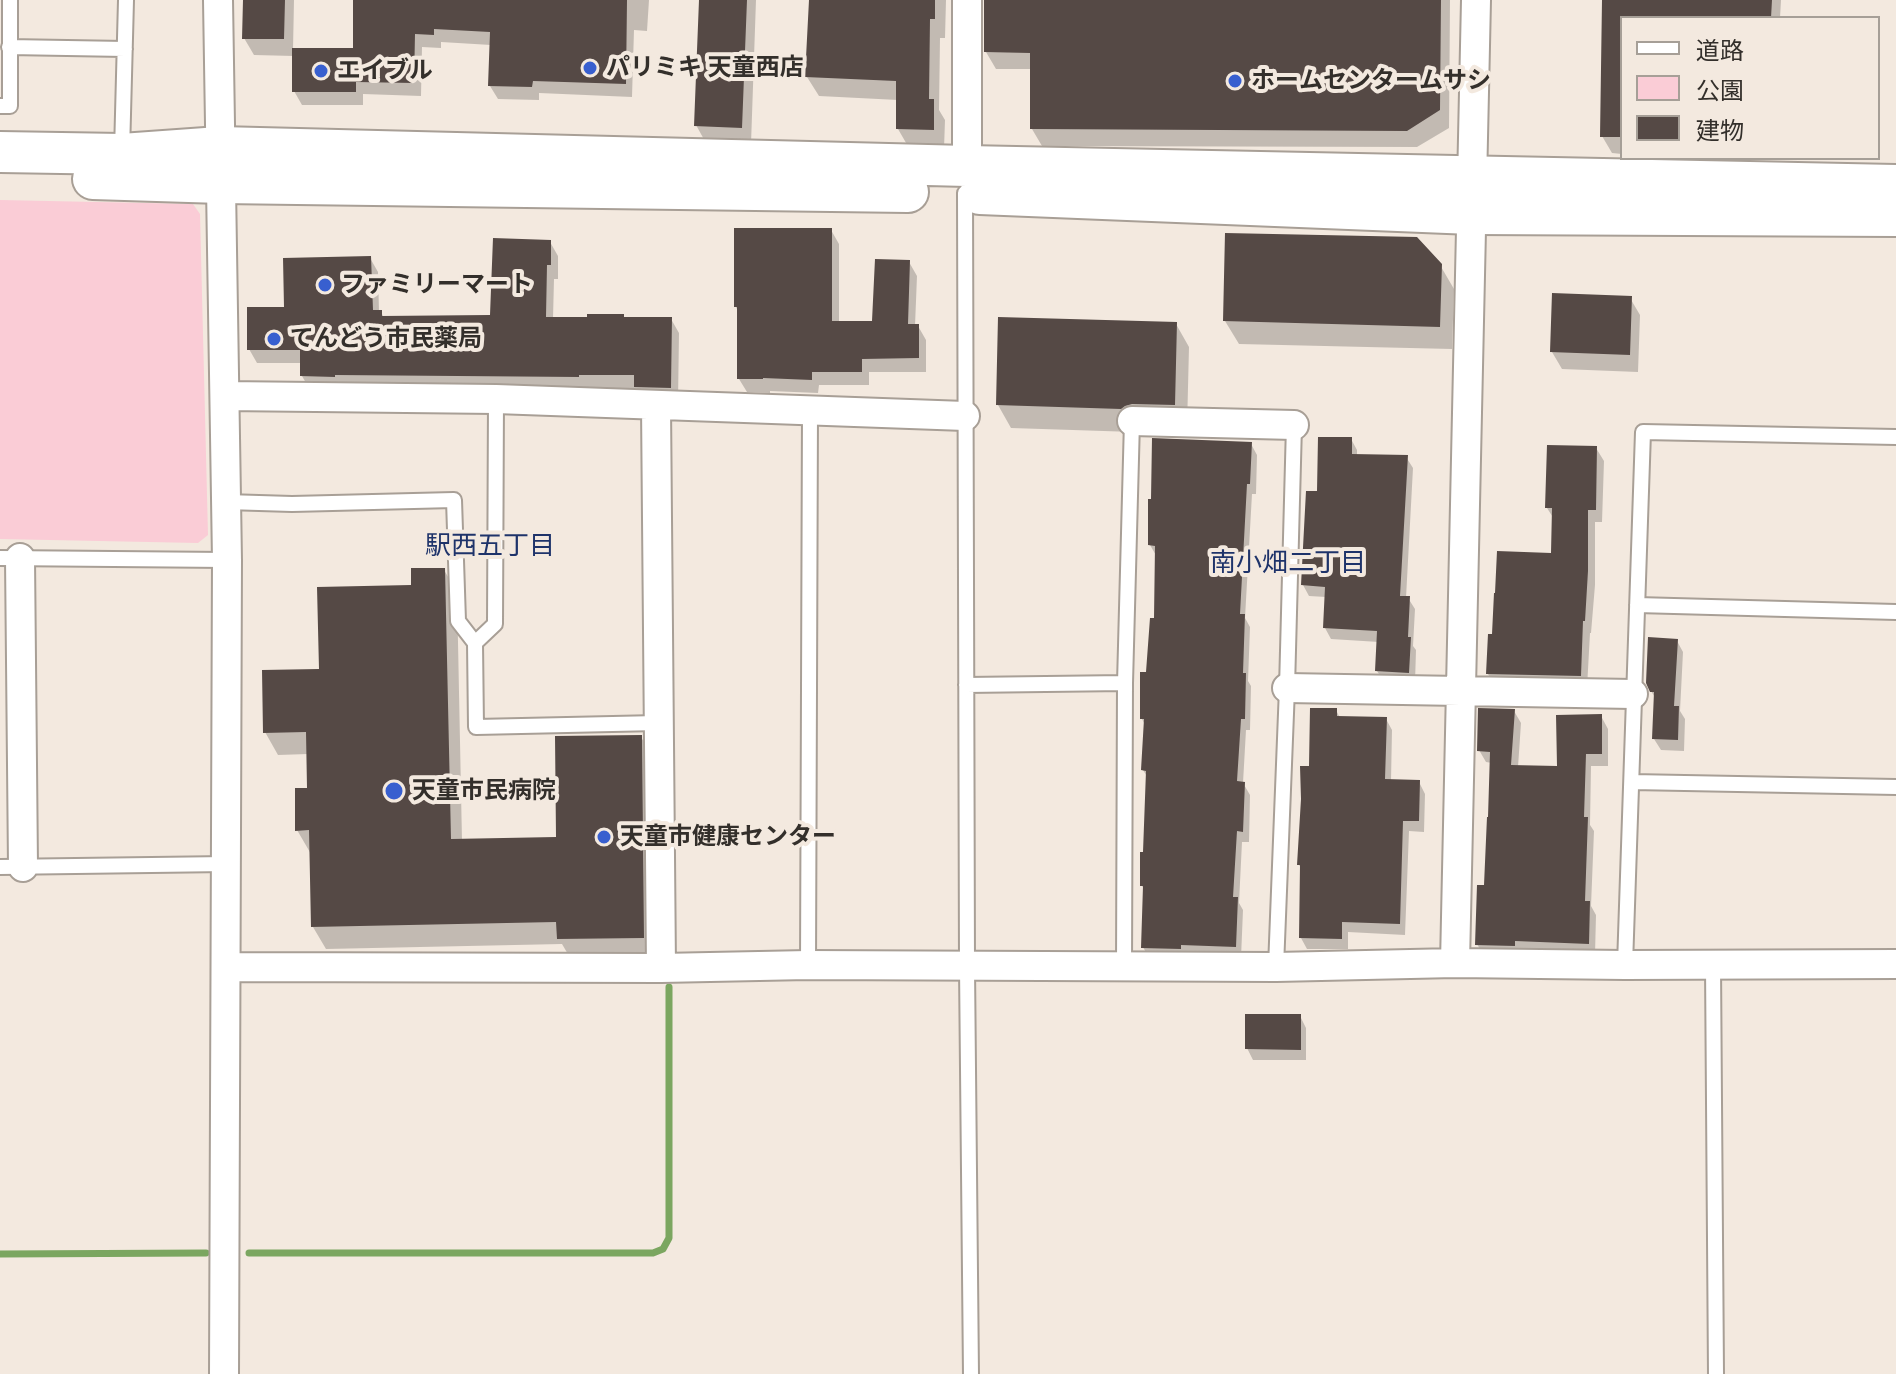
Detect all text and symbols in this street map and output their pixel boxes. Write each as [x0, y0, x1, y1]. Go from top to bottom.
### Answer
legend [1620, 16, 1880, 160]
text: 道路 [1696, 36, 1744, 65]
place label: パリミキ 天童西店 [606, 54, 804, 82]
place label: エイブル [337, 57, 433, 85]
marker: パリミキ 天童西店 [581, 59, 599, 77]
marker: エイブル [312, 62, 330, 80]
place label: ホームセンタームサシ [1251, 67, 1491, 95]
marker: ホームセンタームサシ [1226, 72, 1244, 90]
text: 公園 [1696, 76, 1744, 105]
text: 建物 [1696, 116, 1744, 145]
place label: ファミリーマート [341, 271, 533, 299]
marker: ファミリーマート [316, 276, 334, 294]
place label: てんどう市民薬局 [290, 325, 482, 353]
marker: てんどう市民薬局 [265, 330, 283, 348]
district label: 駅西五丁目 [425, 530, 555, 562]
district label: 南小畑二丁目 [1210, 547, 1366, 579]
place label: 天童市民病院 [412, 777, 556, 805]
marker: 天童市民病院 [383, 780, 405, 802]
place label: 天童市健康センター [620, 823, 836, 851]
marker: 天童市健康センター [595, 828, 613, 846]

